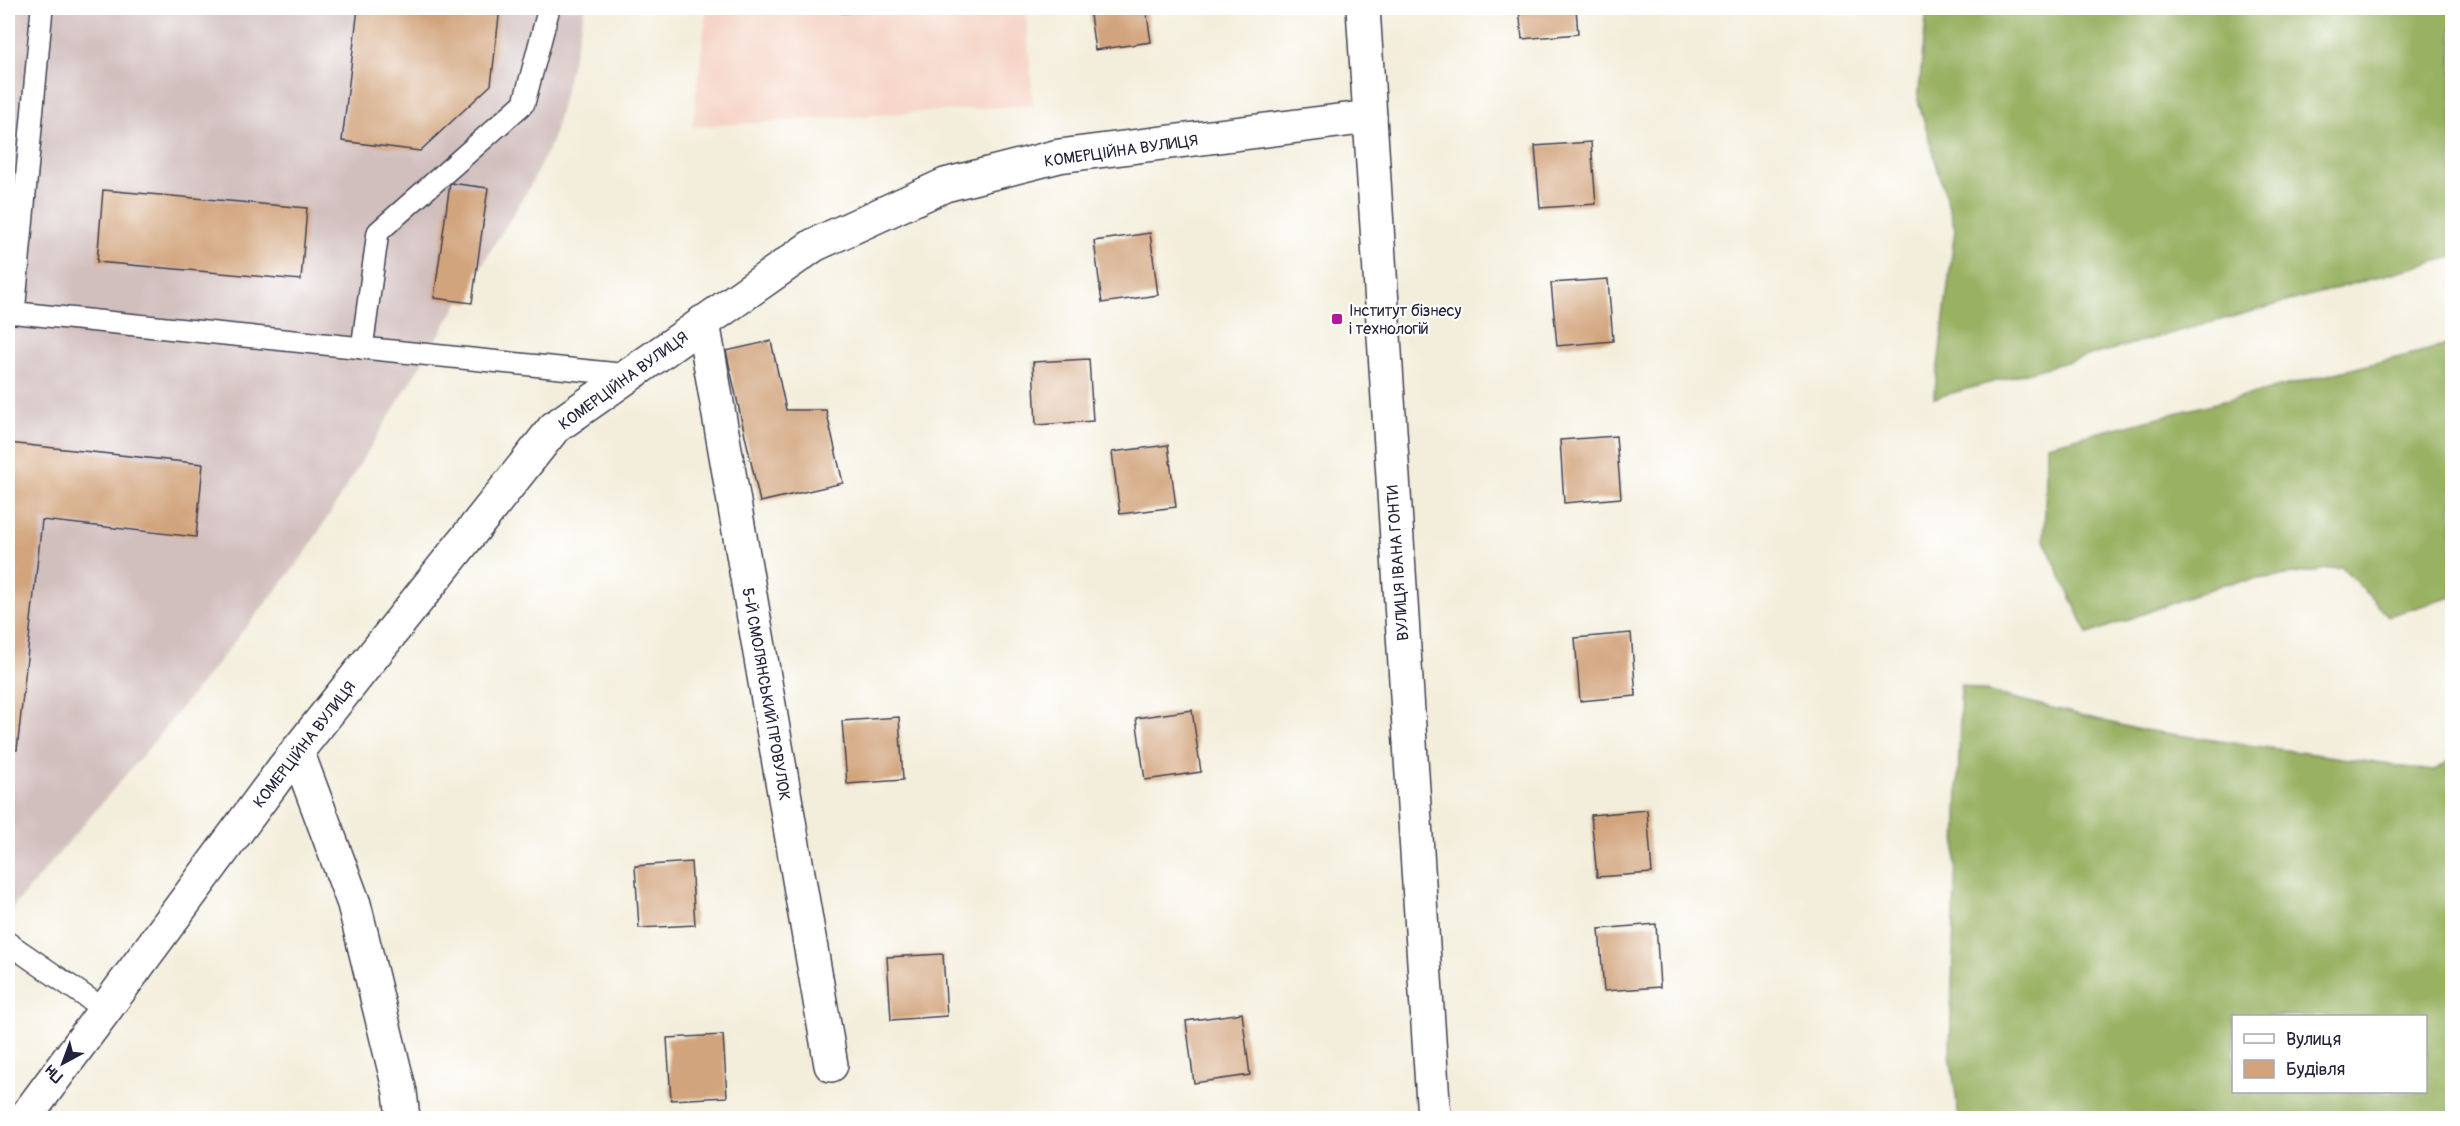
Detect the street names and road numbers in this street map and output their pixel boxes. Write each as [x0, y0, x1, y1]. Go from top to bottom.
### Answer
street label: КОМЕРЦІЙНА ВУЛИЦЯ [1043, 130, 1199, 172]
street label: КОМЕРЦІЙНА ВУЛИЦЯ [555, 327, 692, 434]
street label: ВУЛИЦЯ ІВАНА ГОНТИ [1383, 484, 1413, 642]
street label: 5-Й СМОЛЯНСЬКИЙ ПРОВУЛОК [737, 586, 795, 802]
street label: КОМЕРЦІЙНА ВУЛИЦЯ [249, 677, 360, 812]

